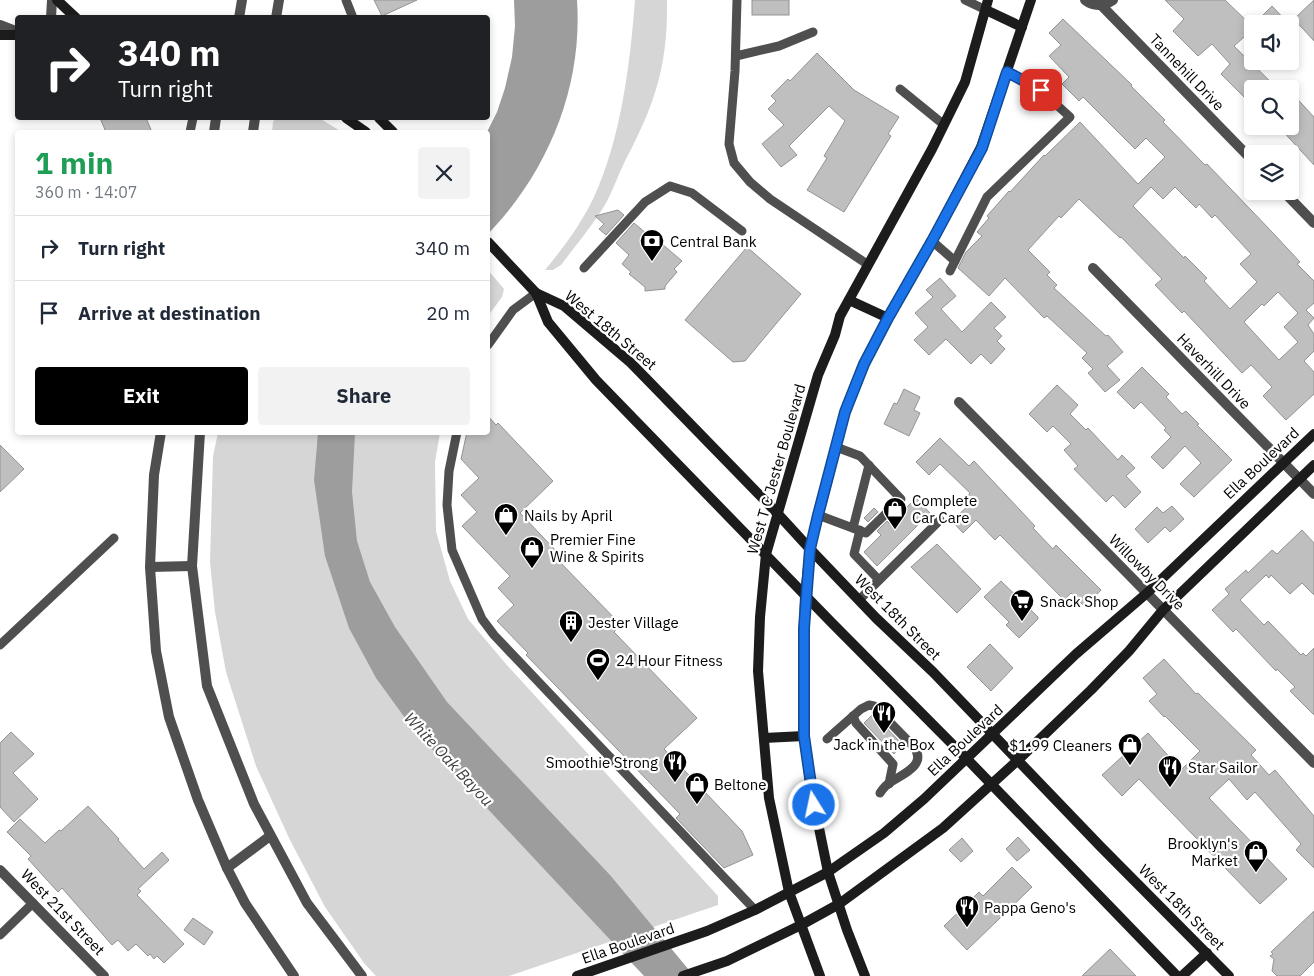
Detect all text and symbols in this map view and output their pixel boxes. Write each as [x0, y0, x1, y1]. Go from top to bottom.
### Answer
map controls [1244, 15, 1299, 200]
button: sound [1244, 15, 1299, 70]
text: 340 m [118, 30, 221, 76]
street label: Tannehill Drive [1146, 30, 1228, 114]
icon: right [35, 35, 100, 100]
pin [1020, 69, 1062, 111]
text: Turn right [118, 74, 213, 103]
icon: arrive [1027, 76, 1055, 104]
button: search [1244, 80, 1299, 135]
text: 1 min [35, 143, 113, 182]
button: layers [1244, 145, 1299, 200]
button: close [418, 147, 470, 199]
text: 360 m · 14:07 [35, 182, 137, 202]
bank icon: Central Bank [639, 228, 665, 262]
place label: Central Bank [670, 232, 757, 251]
icon: right [35, 234, 63, 262]
text: Turn right [78, 236, 165, 260]
text: 340 m [415, 236, 470, 260]
street label: West 18th Street [561, 286, 661, 374]
icon: arrive [35, 299, 63, 327]
text: Arrive at destination [78, 301, 261, 325]
text: 20 m [426, 301, 470, 325]
street label: Haverhill Drive [1173, 329, 1255, 413]
button: Exit [35, 367, 248, 425]
button: Share [258, 367, 470, 425]
street label: West T C Jester Boulevard [743, 382, 809, 556]
street label: Ella Boulevard [1219, 423, 1303, 503]
place label: Complete Car Care [912, 491, 977, 527]
shop icon: Complete Car Care [882, 496, 908, 530]
shop icon: Nails by April [493, 502, 519, 536]
place label: Nails by April [524, 506, 613, 525]
place label: Premier Fine Wine & Spirits [550, 530, 644, 566]
street label: Willowby Drive [1105, 530, 1189, 614]
shop icon: Premier Fine Wine & Spirits [519, 535, 545, 569]
street label: West 18th Street [851, 570, 945, 664]
supermarket icon: Snack Shop [1009, 588, 1035, 622]
place label: Snack Shop [1040, 592, 1119, 611]
building icon: Jester Village [558, 609, 584, 643]
place label: Jester Village [588, 613, 679, 632]
sports icon: 24 Hour Fitness [585, 647, 611, 681]
place label: 24 Hour Fitness [616, 651, 723, 670]
restaurant icon: Jack in the Box [871, 700, 897, 734]
street label: Ella Boulevard [923, 700, 1007, 780]
water label: White Oak Bayou [400, 708, 498, 810]
shop icon: $1.99 Cleaners [1117, 732, 1143, 766]
place label: Jack in the Box [833, 735, 935, 754]
place label: $1.99 Cleaners [1009, 736, 1112, 755]
restaurant icon: Smoothie Strong [662, 749, 688, 783]
place label: Smoothie Strong [546, 753, 658, 772]
restaurant icon: Star Sailor [1157, 754, 1183, 788]
place label: Star Sailor [1188, 758, 1258, 777]
shop icon: Beltone [684, 771, 710, 805]
place label: Beltone [714, 775, 766, 794]
position arrow [787, 778, 839, 830]
place label: Brooklyn's Market [1167, 834, 1238, 870]
shop icon: Brooklyn's Market [1243, 839, 1269, 873]
street label: West 18th Street [1135, 860, 1229, 954]
street label: West 21st Street [17, 865, 109, 959]
restaurant icon: Pappa Geno's [954, 894, 980, 928]
place label: Pappa Geno's [984, 898, 1076, 917]
street label: Ella Boulevard [579, 918, 677, 968]

